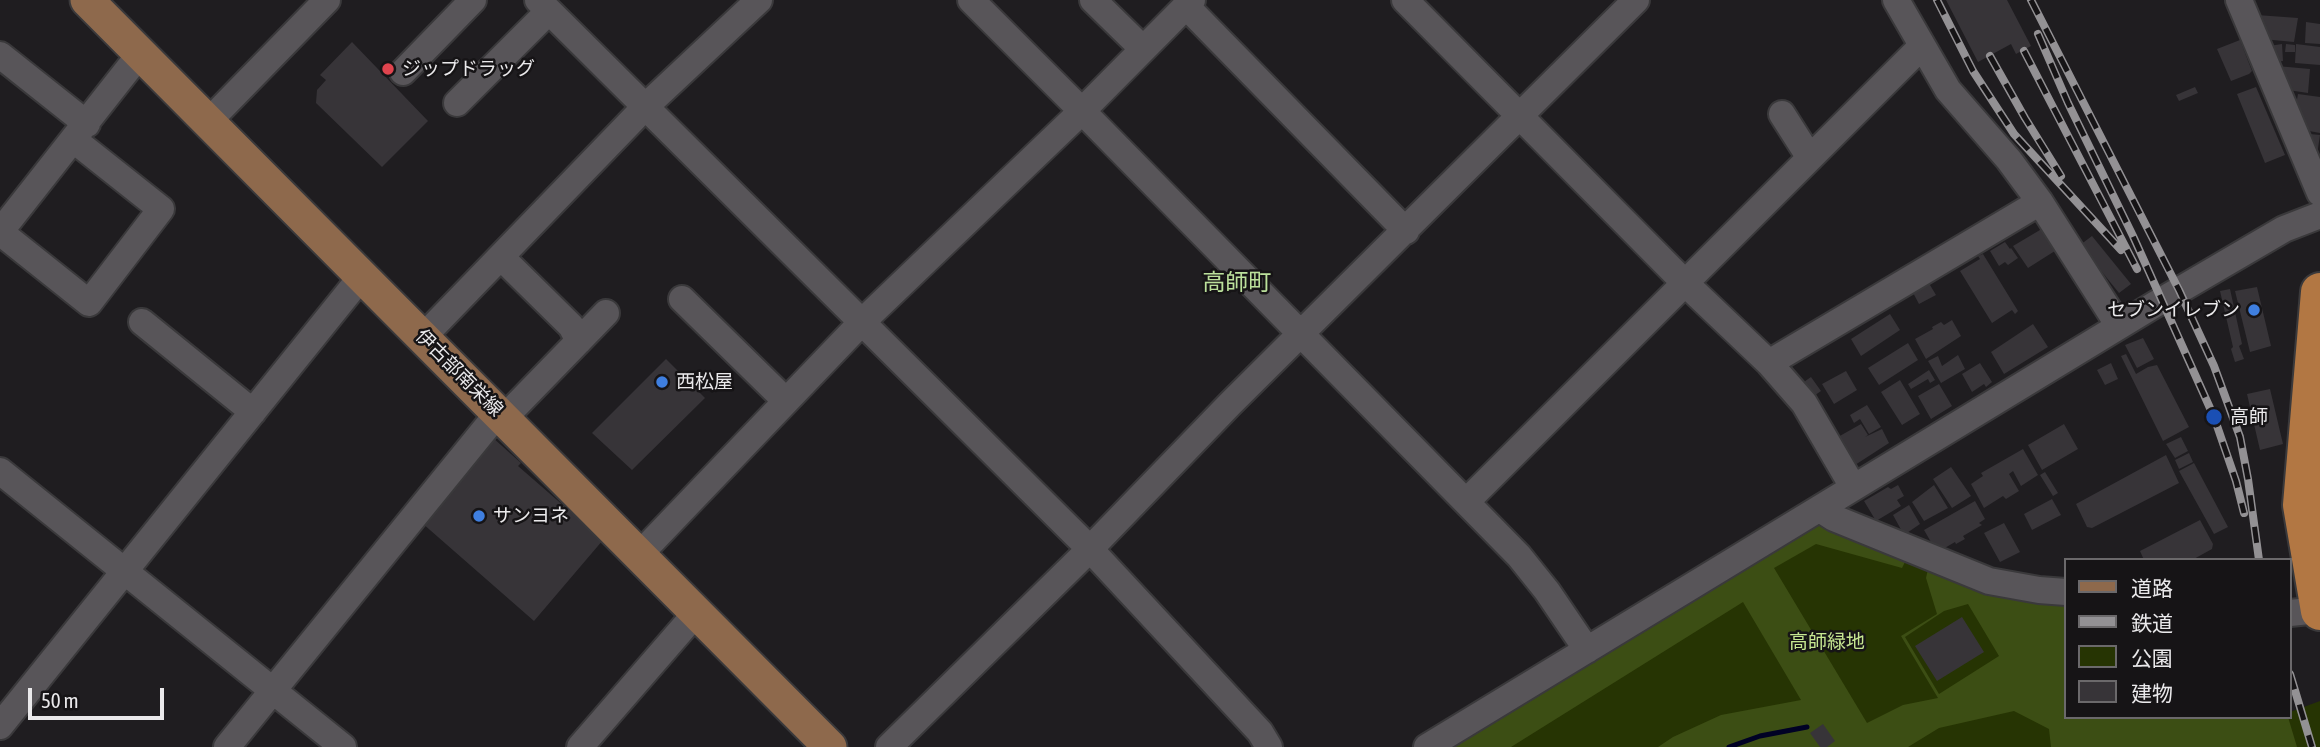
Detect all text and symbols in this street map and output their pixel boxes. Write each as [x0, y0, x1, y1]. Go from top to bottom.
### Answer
place label: ジップドラッグ [402, 58, 535, 80]
marker: ジップドラッグ [380, 61, 396, 77]
district label: 高師町 [1203, 269, 1271, 297]
place label: セブンイレブン [2107, 299, 2240, 321]
marker: セブンイレブン [2246, 302, 2262, 318]
street label: 伊古部南栄線 [411, 325, 507, 421]
place label: 西松屋 [676, 371, 733, 393]
marker: 西松屋 [654, 374, 670, 390]
place label: 高師 [2230, 406, 2268, 428]
marker: 高師 [2204, 407, 2224, 427]
place label: サンヨネ [493, 505, 569, 527]
marker: サンヨネ [471, 508, 487, 524]
legend [2064, 558, 2292, 719]
text: 道路 [2131, 576, 2173, 600]
text: 鉄道 [2131, 611, 2173, 635]
park label: 高師緑地 [1789, 631, 1865, 653]
text: 公園 [2131, 646, 2173, 670]
scale bar [32, 674, 168, 718]
text: 建物 [2131, 681, 2173, 705]
text: 50 m [41, 688, 79, 712]

